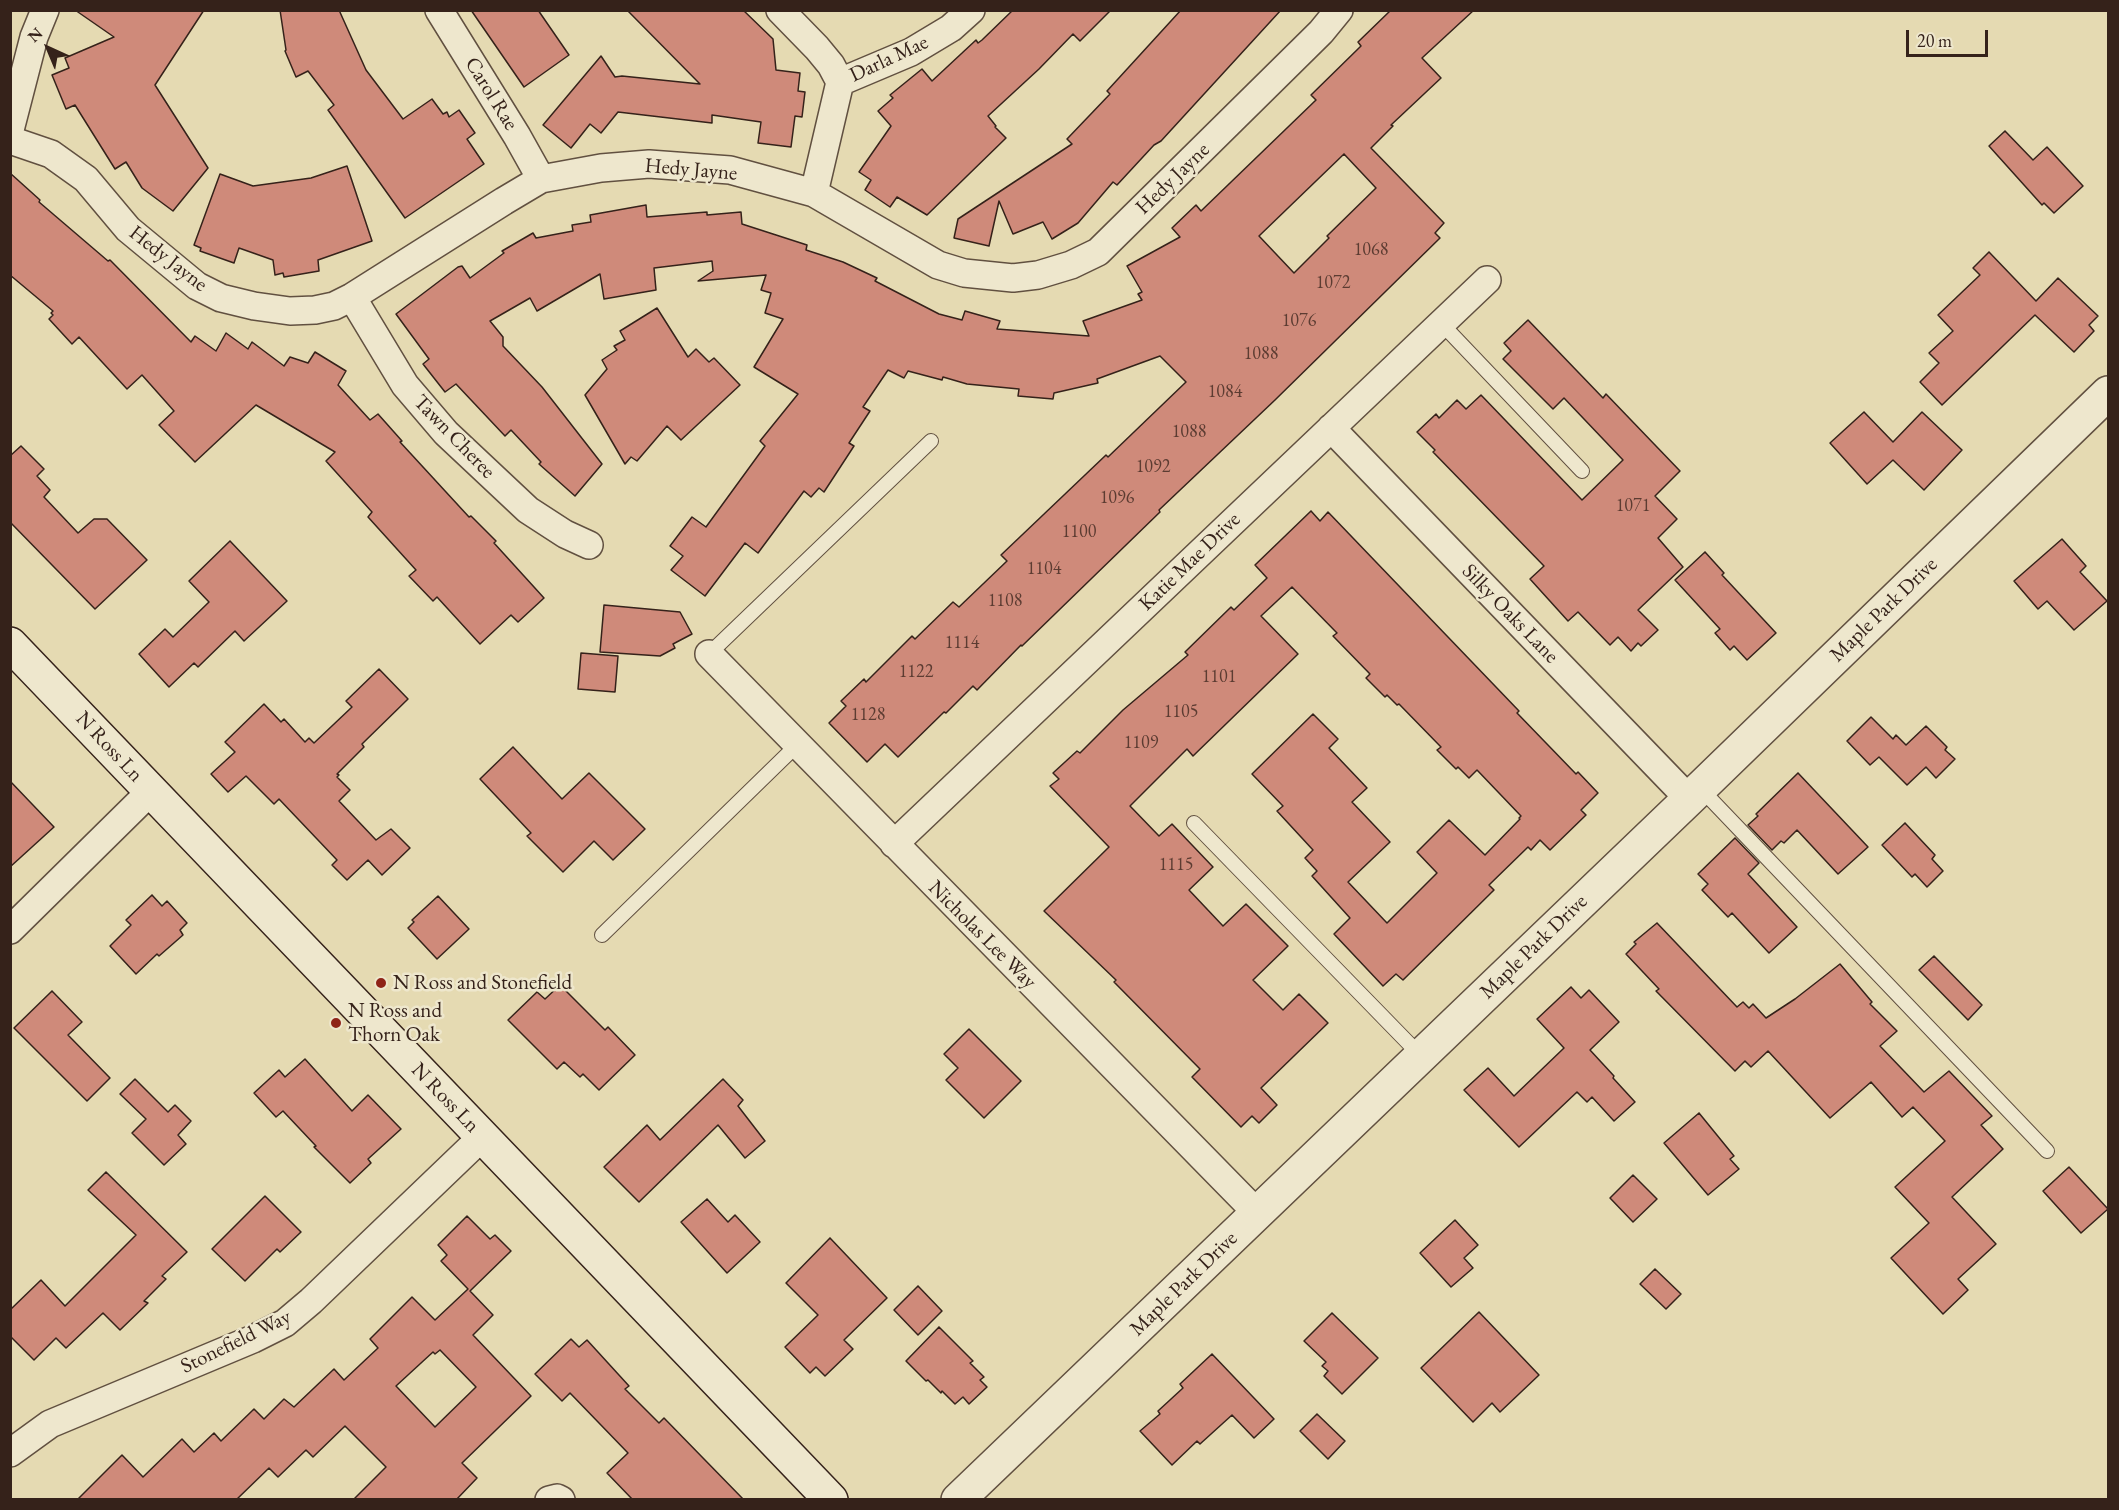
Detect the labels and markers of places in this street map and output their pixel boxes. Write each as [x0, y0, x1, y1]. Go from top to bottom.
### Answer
place label: N Ross and Stonefield [393, 970, 572, 996]
marker: N Ross and Stonefield [374, 976, 388, 990]
place label: N Ross and Thorn Oak [348, 998, 442, 1048]
marker: N Ross and Thorn Oak [329, 1016, 343, 1030]

